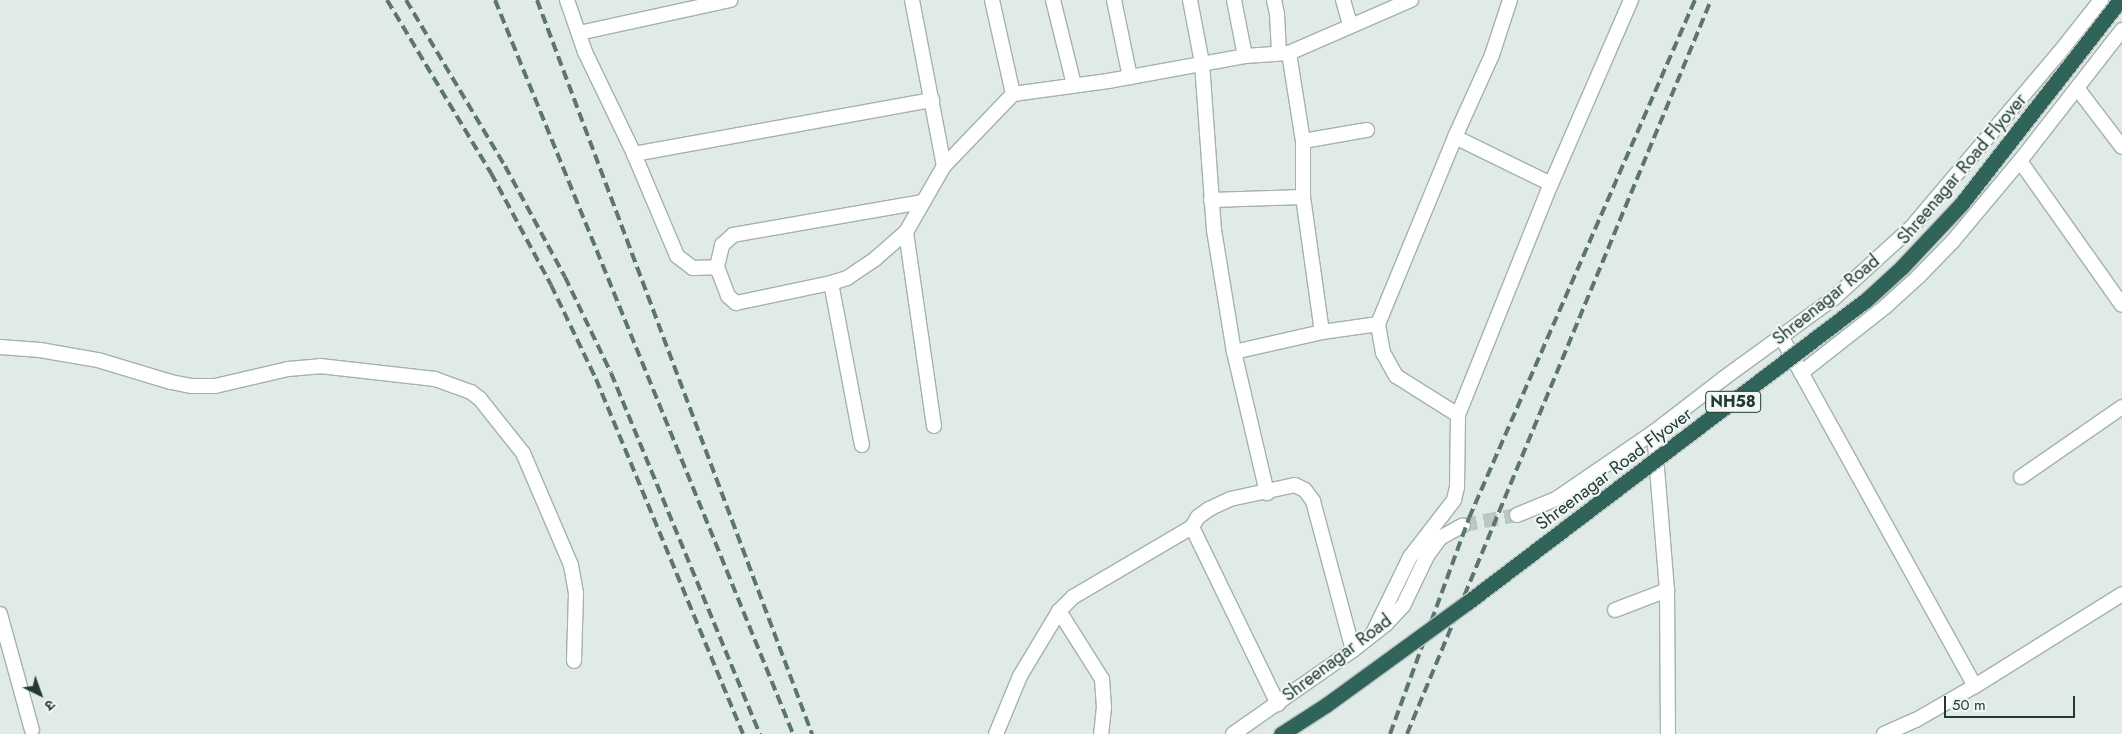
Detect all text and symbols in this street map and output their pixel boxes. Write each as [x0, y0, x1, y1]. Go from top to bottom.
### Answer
street label: Shreenagar Road Flyover [1893, 89, 2031, 249]
street label: Shreenagar Road [1768, 250, 1884, 350]
road number: NH58 [1704, 388, 1762, 416]
street label: Shreenagar Road Flyover [1532, 403, 1696, 535]
street label: Shreenagar Road [1278, 610, 1396, 706]
north arrow [15, 669, 65, 719]
scale bar [1947, 686, 2078, 718]
text: 50 m [1952, 694, 1986, 716]
text: उ [40, 695, 60, 715]

